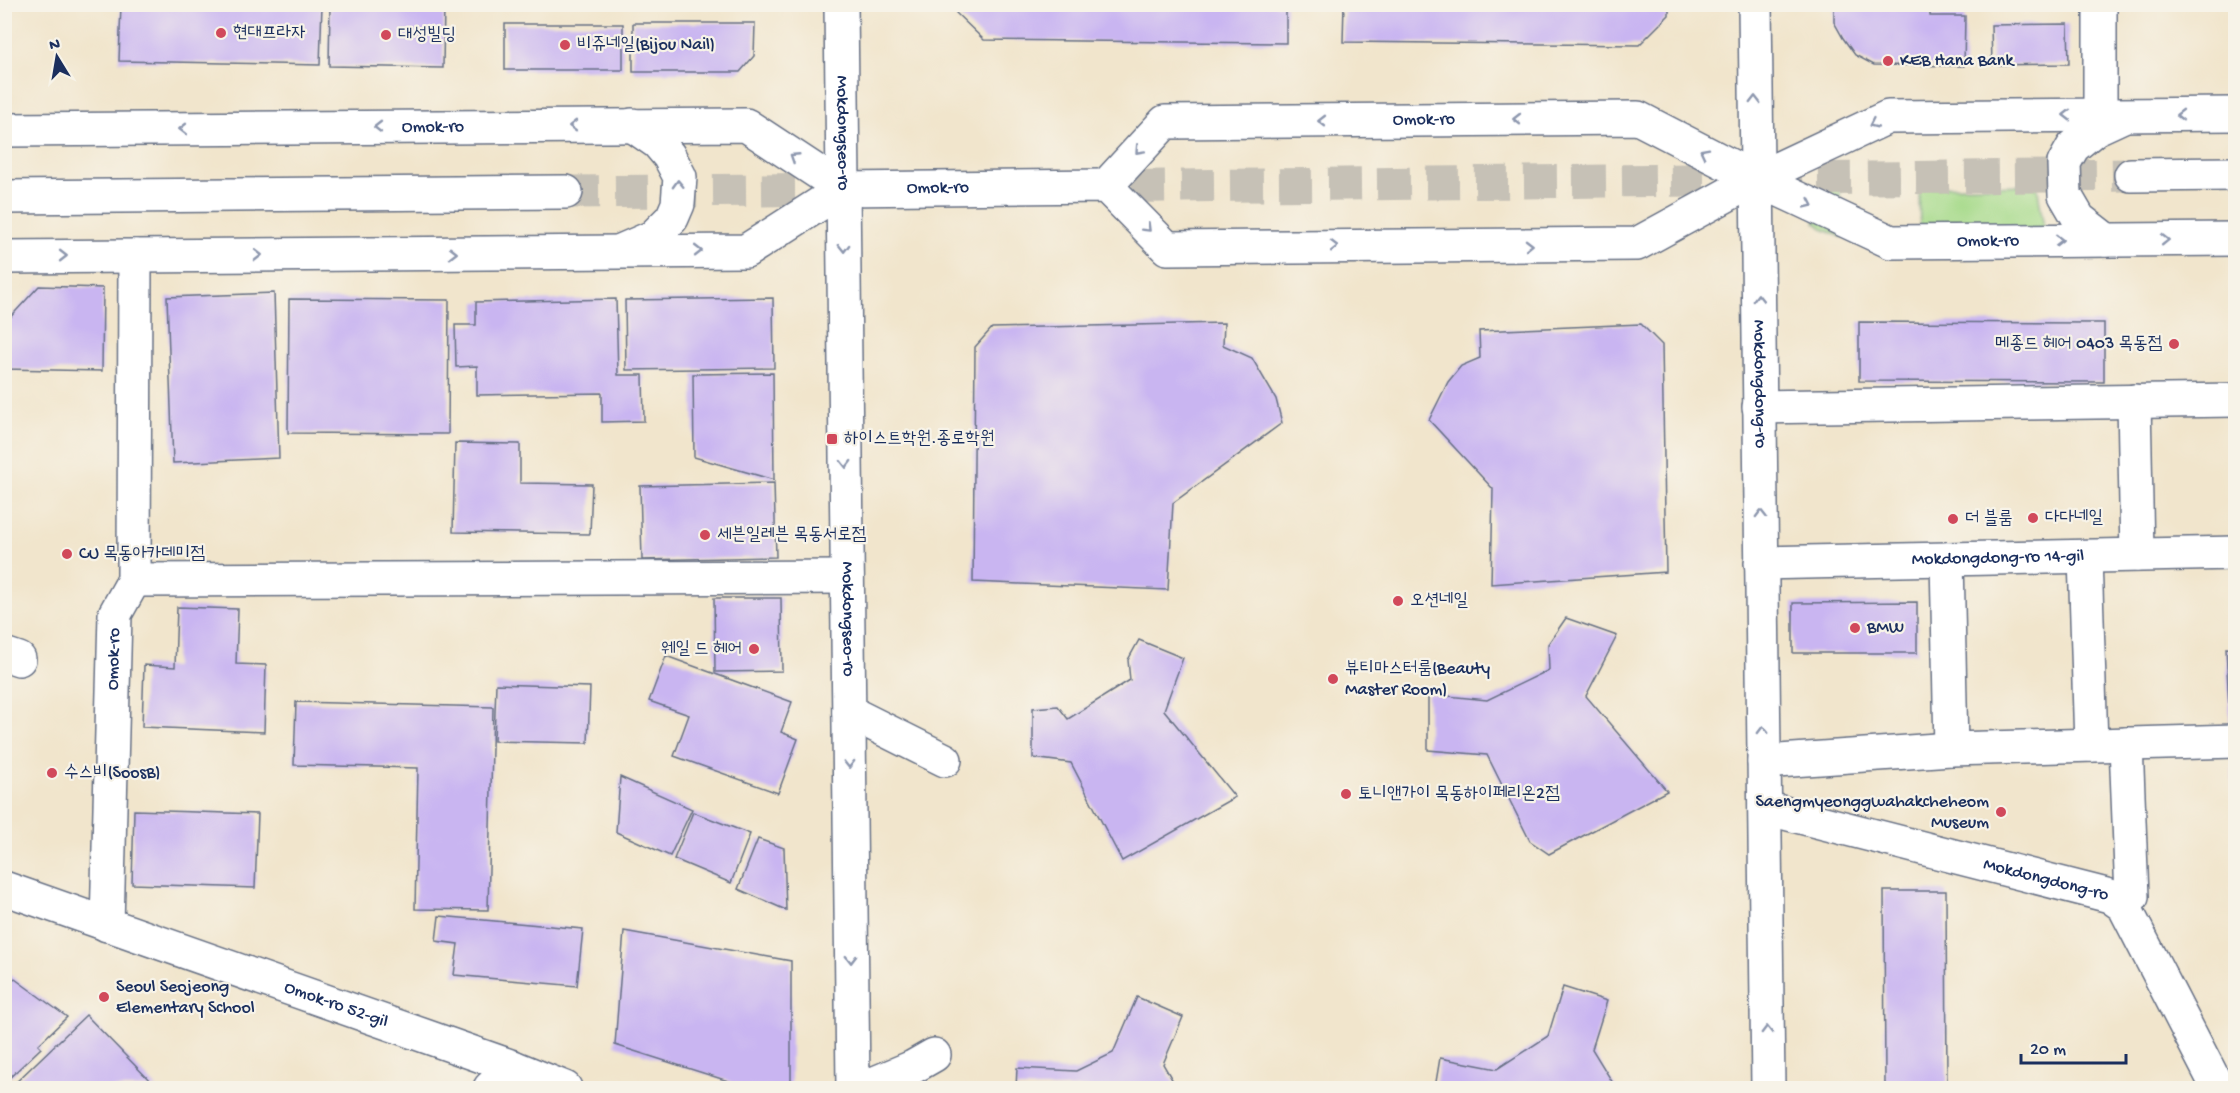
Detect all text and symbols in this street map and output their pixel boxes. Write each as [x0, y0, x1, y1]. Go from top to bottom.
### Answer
place label: 현대프라자 [233, 23, 306, 44]
place label: 대성빌딩 [398, 25, 456, 46]
marker: 현대프라자 [214, 26, 228, 40]
north arrow [27, 27, 87, 87]
marker: 대성빌딩 [379, 28, 393, 42]
text: N [48, 35, 62, 56]
place label: 비쥬네일(Bijou Nail) [577, 35, 715, 56]
marker: 비쥬네일(Bijou Nail) [558, 38, 572, 52]
place label: KEB Hana Bank [1900, 51, 2015, 72]
marker: KEB Hana Bank [1881, 54, 1895, 68]
street label: Mokdongseo-ro [831, 75, 854, 191]
one-way arrow [1749, 95, 1761, 104]
street label: Omok-ro [1393, 109, 1455, 131]
one-way arrow [2062, 109, 2071, 121]
one-way arrow [2176, 109, 2185, 121]
one-way arrow [1513, 113, 1522, 125]
one-way arrow [1318, 114, 1327, 127]
street label: Omok-ro [402, 116, 464, 138]
one-way arrow [1869, 116, 1880, 128]
one-way arrow [569, 120, 578, 132]
one-way arrow [374, 121, 383, 133]
one-way arrow [179, 123, 188, 135]
one-way arrow [1136, 143, 1147, 154]
one-way arrow [1700, 148, 1710, 159]
one-way arrow [790, 153, 801, 164]
street label: Omok-ro [907, 177, 969, 199]
one-way arrow [672, 179, 684, 188]
one-way arrow [1803, 196, 1814, 208]
one-way arrow [1140, 220, 1151, 231]
street label: Omok-ro [1957, 230, 2019, 252]
one-way arrow [2160, 233, 2169, 246]
one-way arrow [2054, 234, 2063, 247]
one-way arrow [1524, 239, 1533, 251]
one-way arrow [1329, 240, 1338, 252]
one-way arrow [838, 243, 850, 252]
one-way arrow [693, 245, 702, 257]
one-way arrow [448, 247, 457, 259]
one-way arrow [253, 249, 262, 261]
one-way arrow [58, 250, 67, 262]
one-way arrow [1752, 294, 1764, 303]
street label: Mokdongdong-ro [1748, 320, 1771, 448]
place label: 메종드 헤어 0403 목동점 [1995, 334, 2163, 355]
marker: 메종드 헤어 0403 목동점 [2167, 337, 2181, 351]
place label: 하이스트학원.종로학원 [844, 429, 995, 450]
marker: 하이스트학원.종로학원 [825, 432, 839, 446]
one-way arrow [840, 459, 852, 468]
place label: 다다네일 [2045, 508, 2103, 529]
place label: 더 블룸 [1965, 509, 2013, 530]
one-way arrow [1754, 510, 1767, 519]
marker: 다다네일 [2026, 511, 2040, 525]
marker: 더 블룸 [1946, 512, 1960, 526]
place label: 세븐일레븐 목동서로점 [717, 525, 867, 546]
marker: 세븐일레븐 목동서로점 [698, 528, 712, 542]
place label: CU 목동아카데미점 [79, 544, 205, 565]
street label: Mokdongdong-ro 14-gil [1911, 546, 2084, 570]
marker: CU 목동아카데미점 [60, 547, 74, 561]
street label: Mokdongseo-ro [837, 561, 859, 677]
place label: 오션네일 [1410, 591, 1468, 612]
marker: 오션네일 [1391, 594, 1405, 608]
place label: BMW [1866, 618, 1904, 639]
marker: BMW [1848, 621, 1862, 635]
street label: Omok-ro [103, 628, 125, 691]
place label: 웨일 드 헤어 [661, 639, 742, 660]
marker: 웨일 드 헤어 [747, 642, 761, 656]
place label: 뷰티마스터룸(Beauty Master Room) [1345, 659, 1490, 701]
marker: 뷰티마스터룸(Beauty Master Room) [1326, 672, 1340, 686]
one-way arrow [1757, 726, 1769, 735]
one-way arrow [843, 759, 855, 768]
place label: 수스비(SoosB) [64, 763, 161, 784]
marker: 수스비(SoosB) [45, 766, 59, 780]
place label: 토니앤가이 목동하이페리온2점 [1358, 784, 1560, 805]
marker: 토니앤가이 목동하이페리온2점 [1339, 787, 1353, 801]
place label: Saengmyeonggwahakcheheom Museum [1755, 792, 1989, 834]
marker: Saengmyeonggwahakcheheom Museum [1994, 805, 2008, 819]
street label: Mokdongdong-ro [1981, 854, 2111, 906]
one-way arrow [845, 954, 858, 963]
place label: Seoul Seojeong Elementary School [116, 977, 255, 1019]
street label: Omok-ro 52-gil [281, 977, 391, 1033]
marker: Seoul Seojeong Elementary School [97, 990, 111, 1004]
one-way arrow [1761, 1026, 1773, 1035]
scale bar [2021, 1027, 2126, 1065]
text: 20 m [2030, 1040, 2066, 1061]

